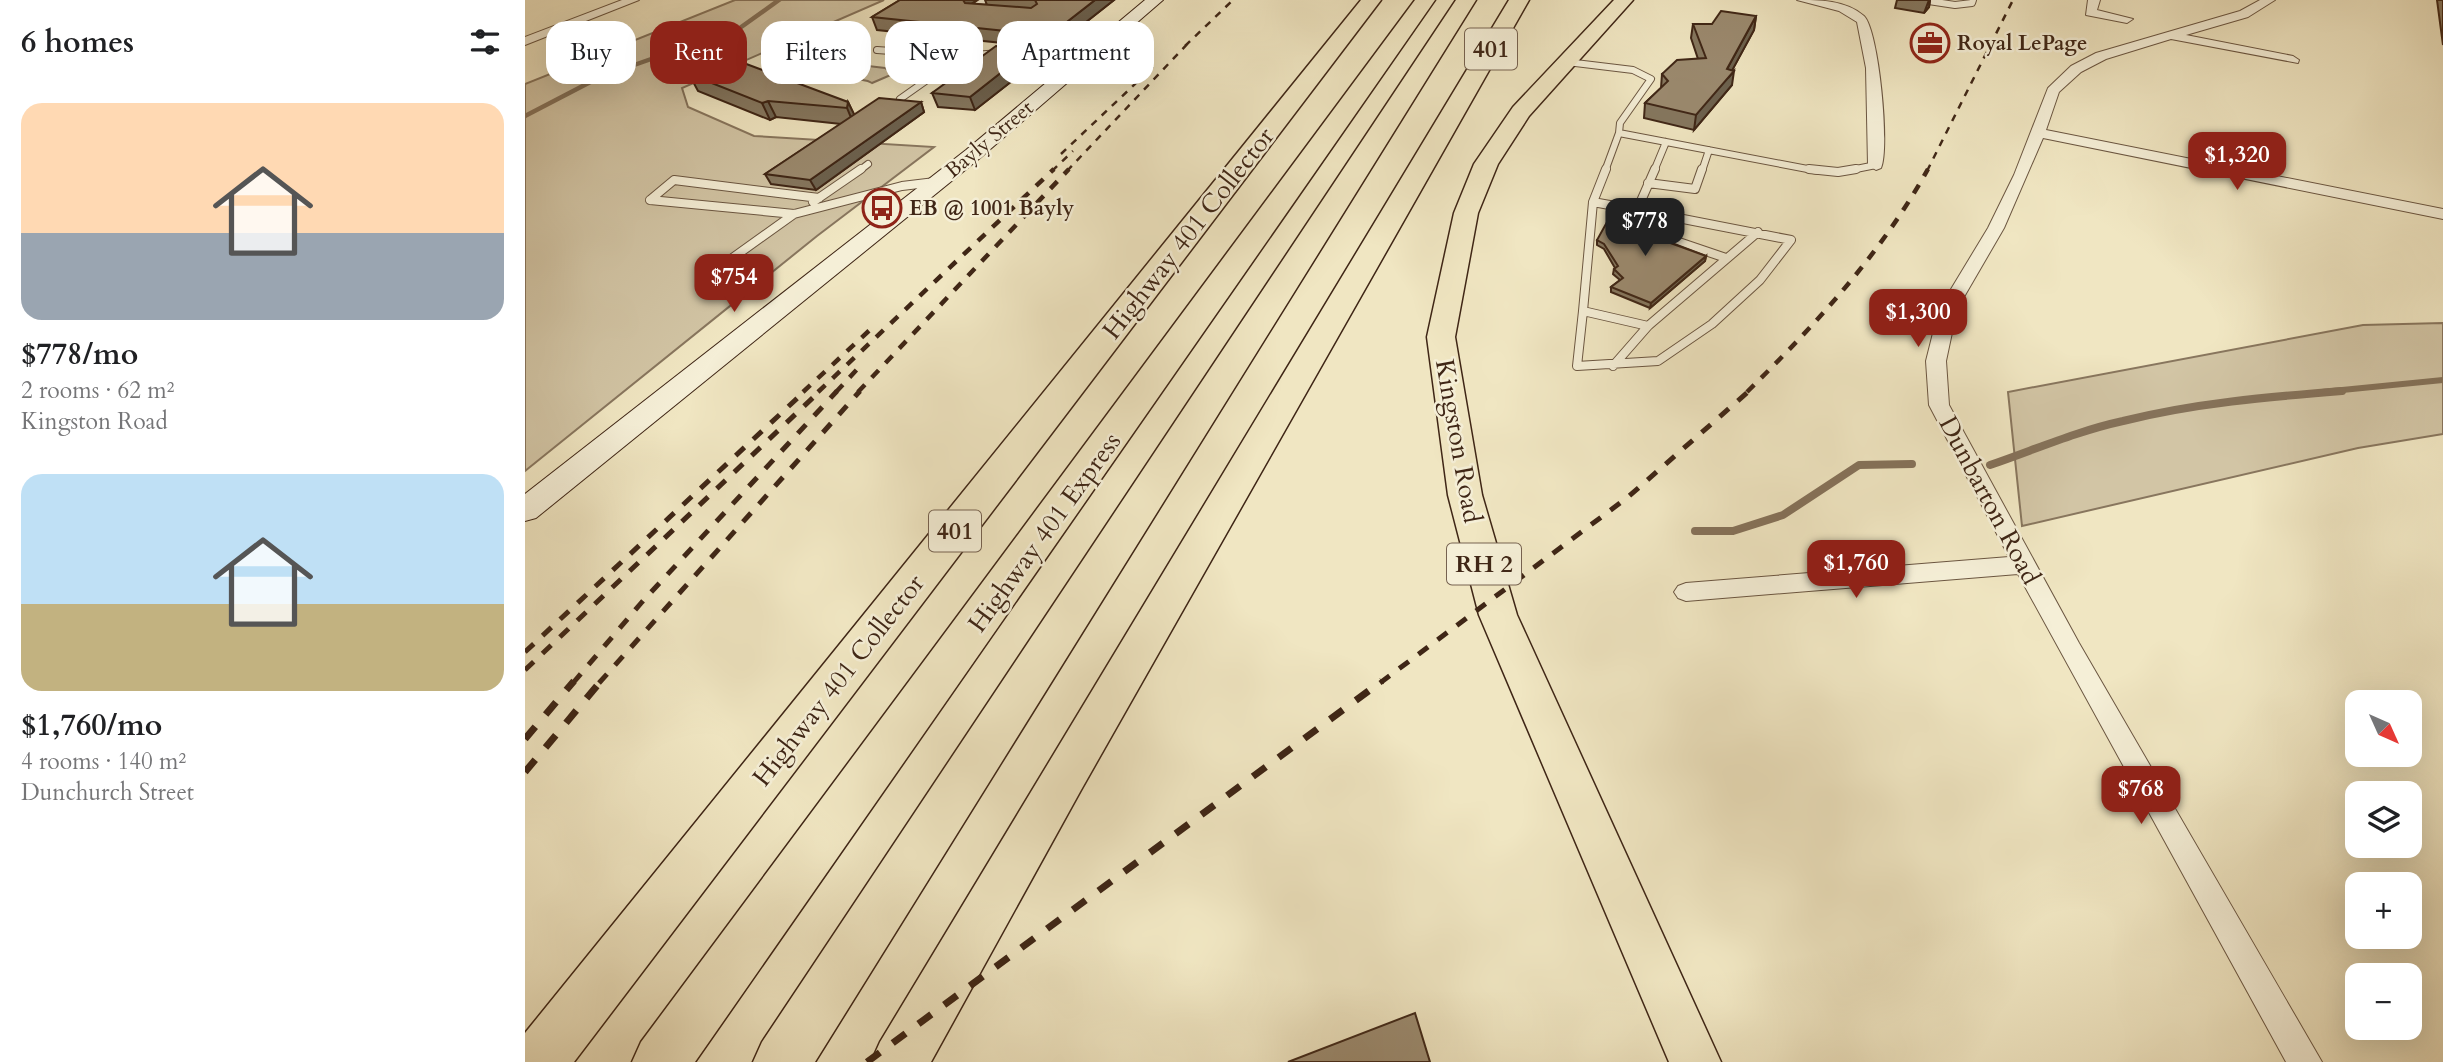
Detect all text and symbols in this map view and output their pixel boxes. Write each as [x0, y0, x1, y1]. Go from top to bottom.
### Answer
chip: Buy [546, 21, 636, 84]
chip: Rent [650, 21, 747, 84]
chip: Filters [761, 21, 871, 84]
chip: New [885, 21, 983, 84]
chip: Apartment [997, 21, 1154, 84]
text: 6 homes [21, 22, 134, 63]
office icon: Royal LePage [1909, 22, 1951, 64]
icon: filters [466, 23, 504, 61]
road number: 401 [1465, 28, 1517, 70]
place label: Royal LePage [1957, 29, 2087, 58]
street label: Bayly Street [939, 94, 1040, 185]
street label: Highway 401 Collector [1095, 120, 1283, 347]
pin: $1,320 [2180, 132, 2294, 192]
text: $1,320 [2204, 139, 2270, 170]
icon: home [200, 148, 326, 274]
bus stop icon: EB @ 1001 Bayly [861, 187, 903, 229]
place label: EB @ 1001 Bayly [909, 194, 1074, 223]
pin: $778 [1604, 198, 1686, 258]
text: $778 [1621, 205, 1669, 236]
pin: $754 [693, 254, 775, 314]
text: $754 [710, 261, 758, 292]
pin: $1,300 [1861, 290, 1975, 349]
text: $1,300 [1885, 296, 1951, 327]
text: $778/mo [21, 334, 138, 375]
street label: Kingston Road [1427, 356, 1490, 526]
text: 2 rooms · 62 m² [21, 375, 174, 406]
text: Kingston Road [21, 406, 168, 437]
street label: Dunbarton Road [1930, 410, 2049, 591]
street label: Highway 401 Express [960, 425, 1129, 639]
road number: 401 [929, 510, 981, 552]
icon: home [200, 519, 326, 645]
pin: $1,760 [1799, 540, 1913, 600]
road number: RH 2 [1447, 544, 1521, 584]
text: $1,760 [1823, 547, 1889, 578]
street label: Highway 401 Collector [745, 567, 933, 794]
north arrow [2345, 690, 2422, 766]
map controls [2345, 690, 2422, 1040]
text: $1,760/mo [21, 705, 162, 746]
text: 4 rooms · 140 m² [21, 746, 186, 777]
pin: $768 [2100, 766, 2182, 826]
text: $768 [2117, 773, 2165, 804]
text: Dunchurch Street [21, 777, 194, 808]
button: layers [2345, 781, 2422, 858]
button: + [2345, 872, 2422, 949]
button: − [2345, 963, 2422, 1040]

